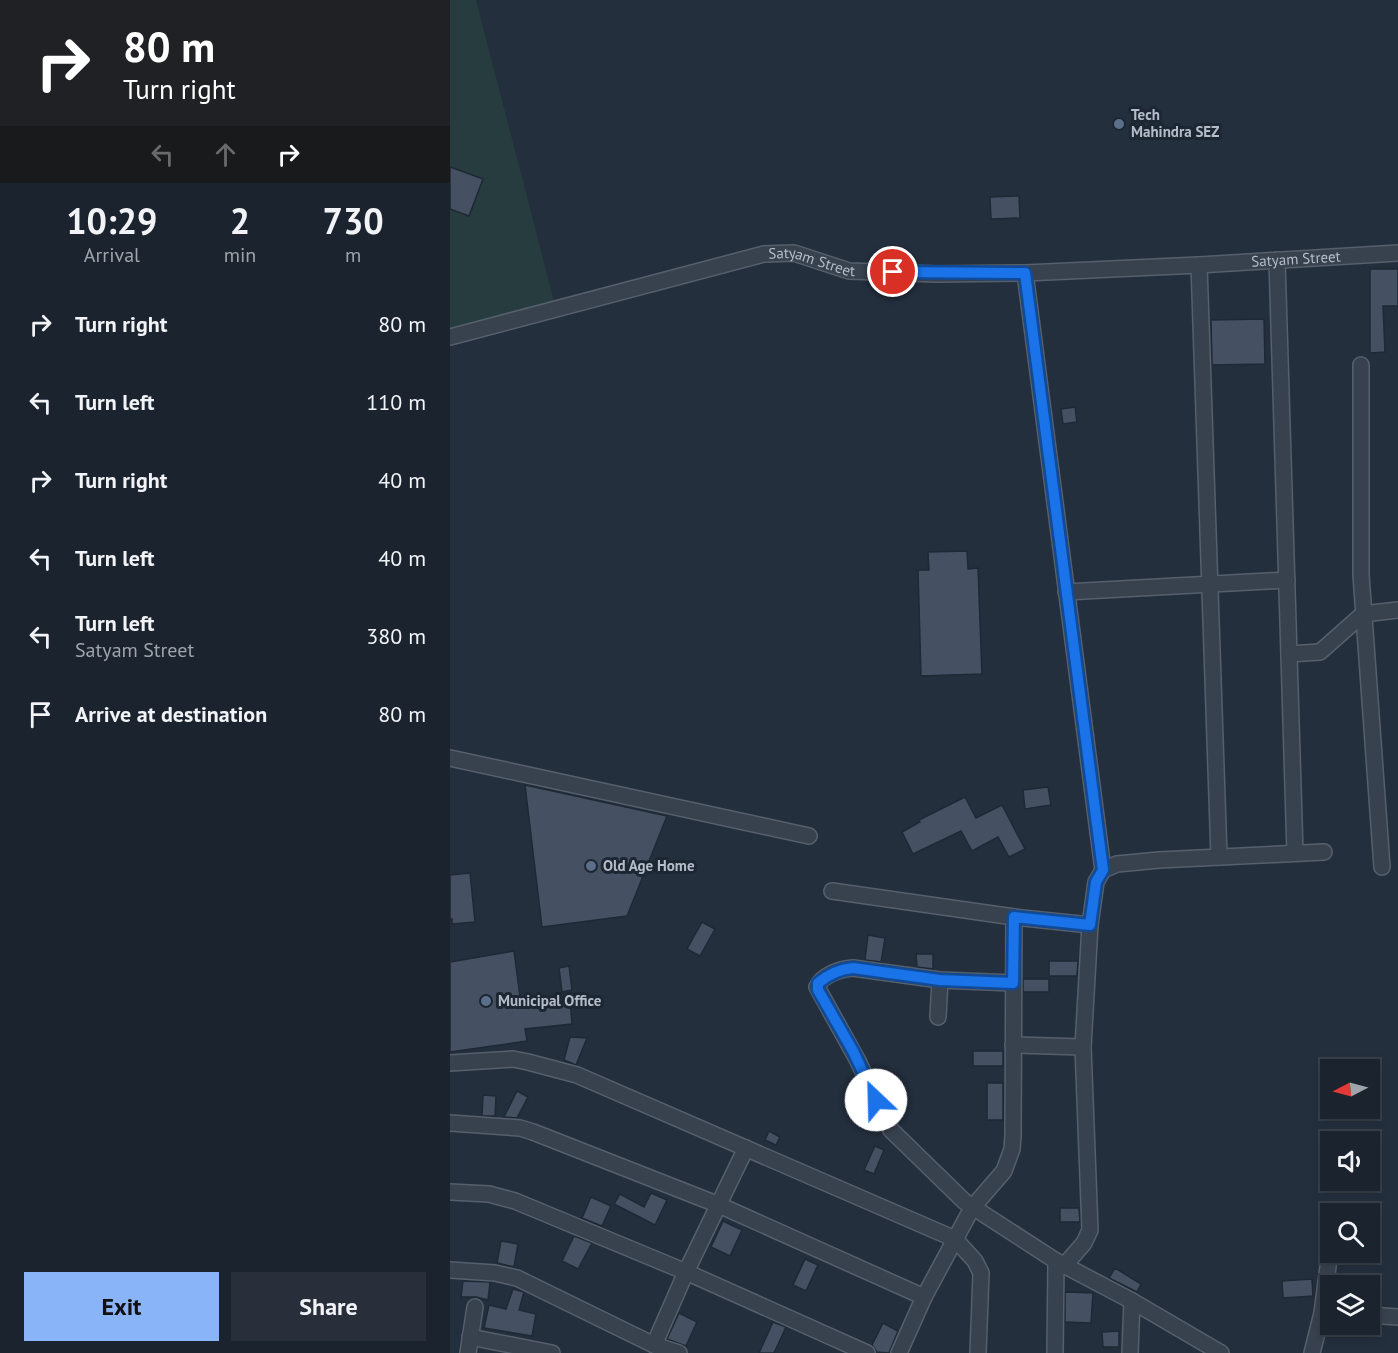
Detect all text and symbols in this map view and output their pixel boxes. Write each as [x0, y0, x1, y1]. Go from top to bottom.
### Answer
text: 80 m [123, 19, 215, 74]
icon: right [24, 24, 102, 102]
text: Turn right [123, 72, 236, 106]
place label: Tech Mahindra SEZ [1131, 105, 1219, 141]
marker: Tech Mahindra SEZ [1112, 117, 1126, 131]
icon: left [146, 138, 179, 171]
icon: ahead [209, 138, 242, 171]
icon: right [272, 138, 305, 171]
text: 10:29 [66, 197, 158, 244]
text: 2 [230, 197, 250, 244]
text: 730 [323, 197, 384, 244]
text: Arrival [84, 242, 140, 268]
text: min [224, 242, 256, 268]
text: m [345, 242, 361, 268]
street label: Satyam Street [768, 243, 855, 280]
pin [867, 246, 918, 297]
street label: Satyam Street [1251, 246, 1341, 271]
icon: arrive [876, 255, 909, 288]
icon: right [24, 308, 57, 341]
text: Turn right [75, 310, 167, 338]
text: 80 m [378, 310, 426, 338]
icon: left [24, 386, 57, 419]
text: Turn left [75, 388, 155, 416]
text: 110 m [366, 388, 426, 416]
icon: right [24, 464, 57, 497]
text: Turn right [75, 466, 167, 494]
text: 40 m [378, 466, 426, 494]
icon: left [24, 542, 57, 575]
text: Turn left [75, 544, 155, 572]
text: 40 m [378, 544, 426, 572]
text: Turn left [75, 609, 155, 637]
icon: left [24, 620, 57, 653]
text: 380 m [366, 622, 426, 650]
text: Satyam Street [75, 637, 194, 663]
icon: arrive [24, 698, 57, 731]
text: Arrive at destination [75, 700, 267, 728]
text: 80 m [378, 700, 426, 728]
place label: Old Age Home [603, 856, 695, 875]
marker: Old Age Home [584, 859, 598, 873]
place label: Municipal Office [498, 991, 602, 1010]
marker: Municipal Office [479, 994, 493, 1008]
north arrow [1320, 1059, 1380, 1119]
map controls [1320, 1059, 1380, 1335]
position arrow [844, 1068, 908, 1132]
button: sound [1320, 1131, 1380, 1191]
button: search [1320, 1203, 1380, 1263]
button: Exit [24, 1272, 219, 1341]
button: Share [231, 1272, 426, 1341]
button: layers [1320, 1275, 1380, 1335]

